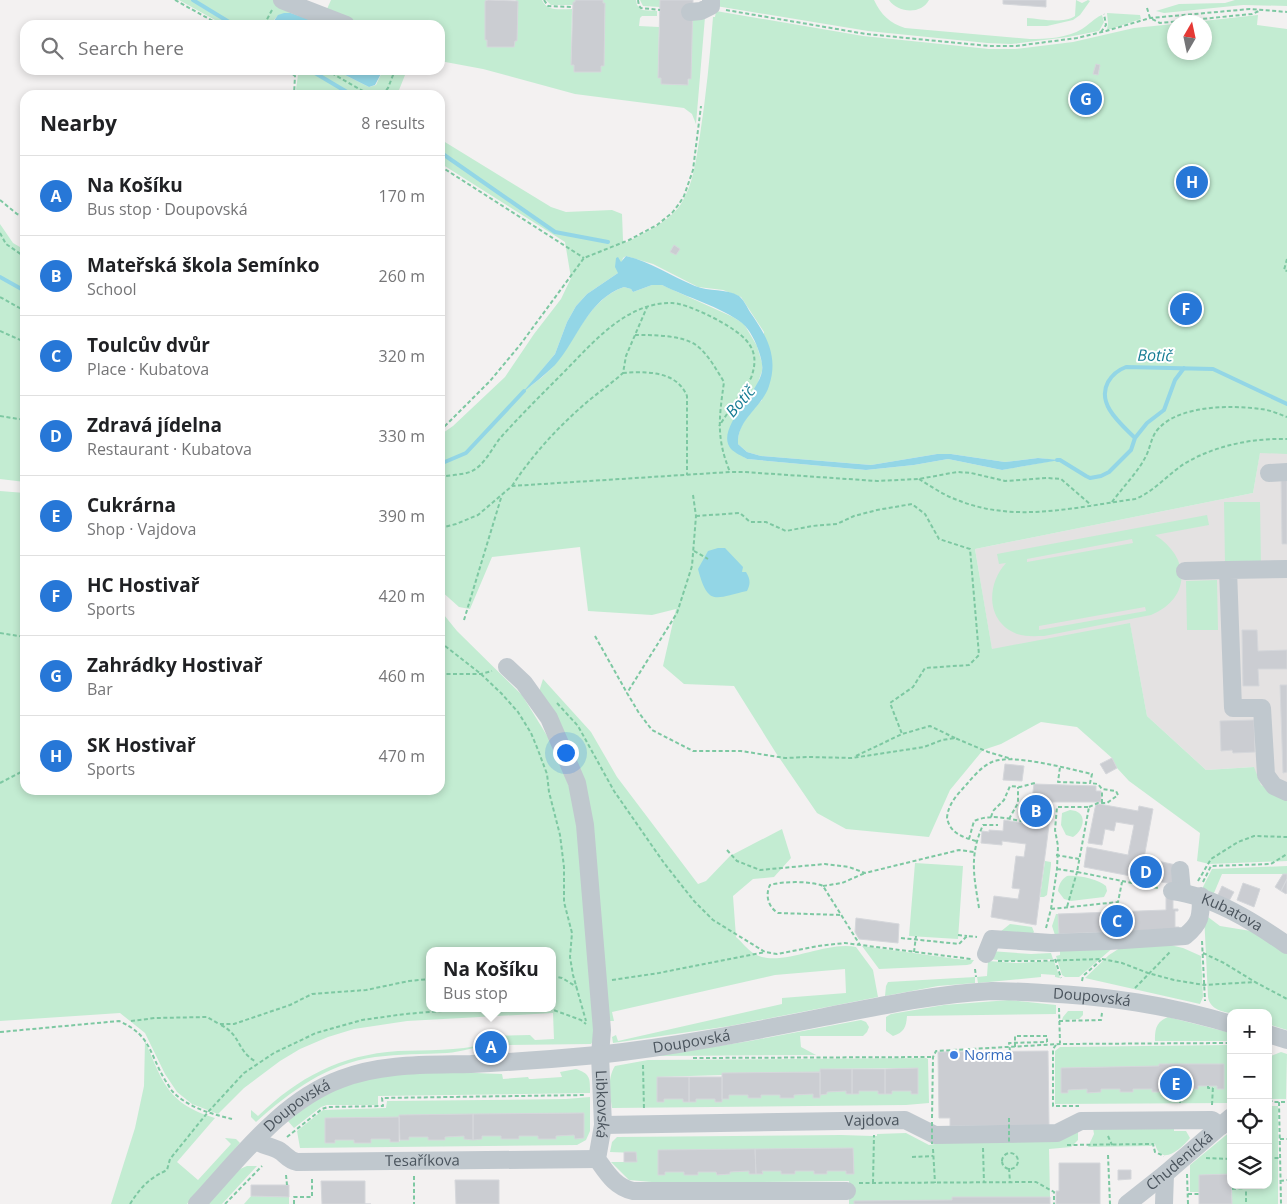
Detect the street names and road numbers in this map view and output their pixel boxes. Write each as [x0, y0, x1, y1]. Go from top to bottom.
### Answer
street label: Kubatova [1199, 888, 1267, 935]
street label: Doupovská [1052, 983, 1132, 1010]
street label: Doupovská [651, 1024, 732, 1057]
street label: Libkovská [592, 1070, 614, 1140]
street label: Doupovská [259, 1074, 333, 1136]
street label: Vajdova [844, 1109, 900, 1130]
street label: Chudenická [1141, 1126, 1217, 1194]
street label: Tesaříkova [385, 1149, 460, 1170]

